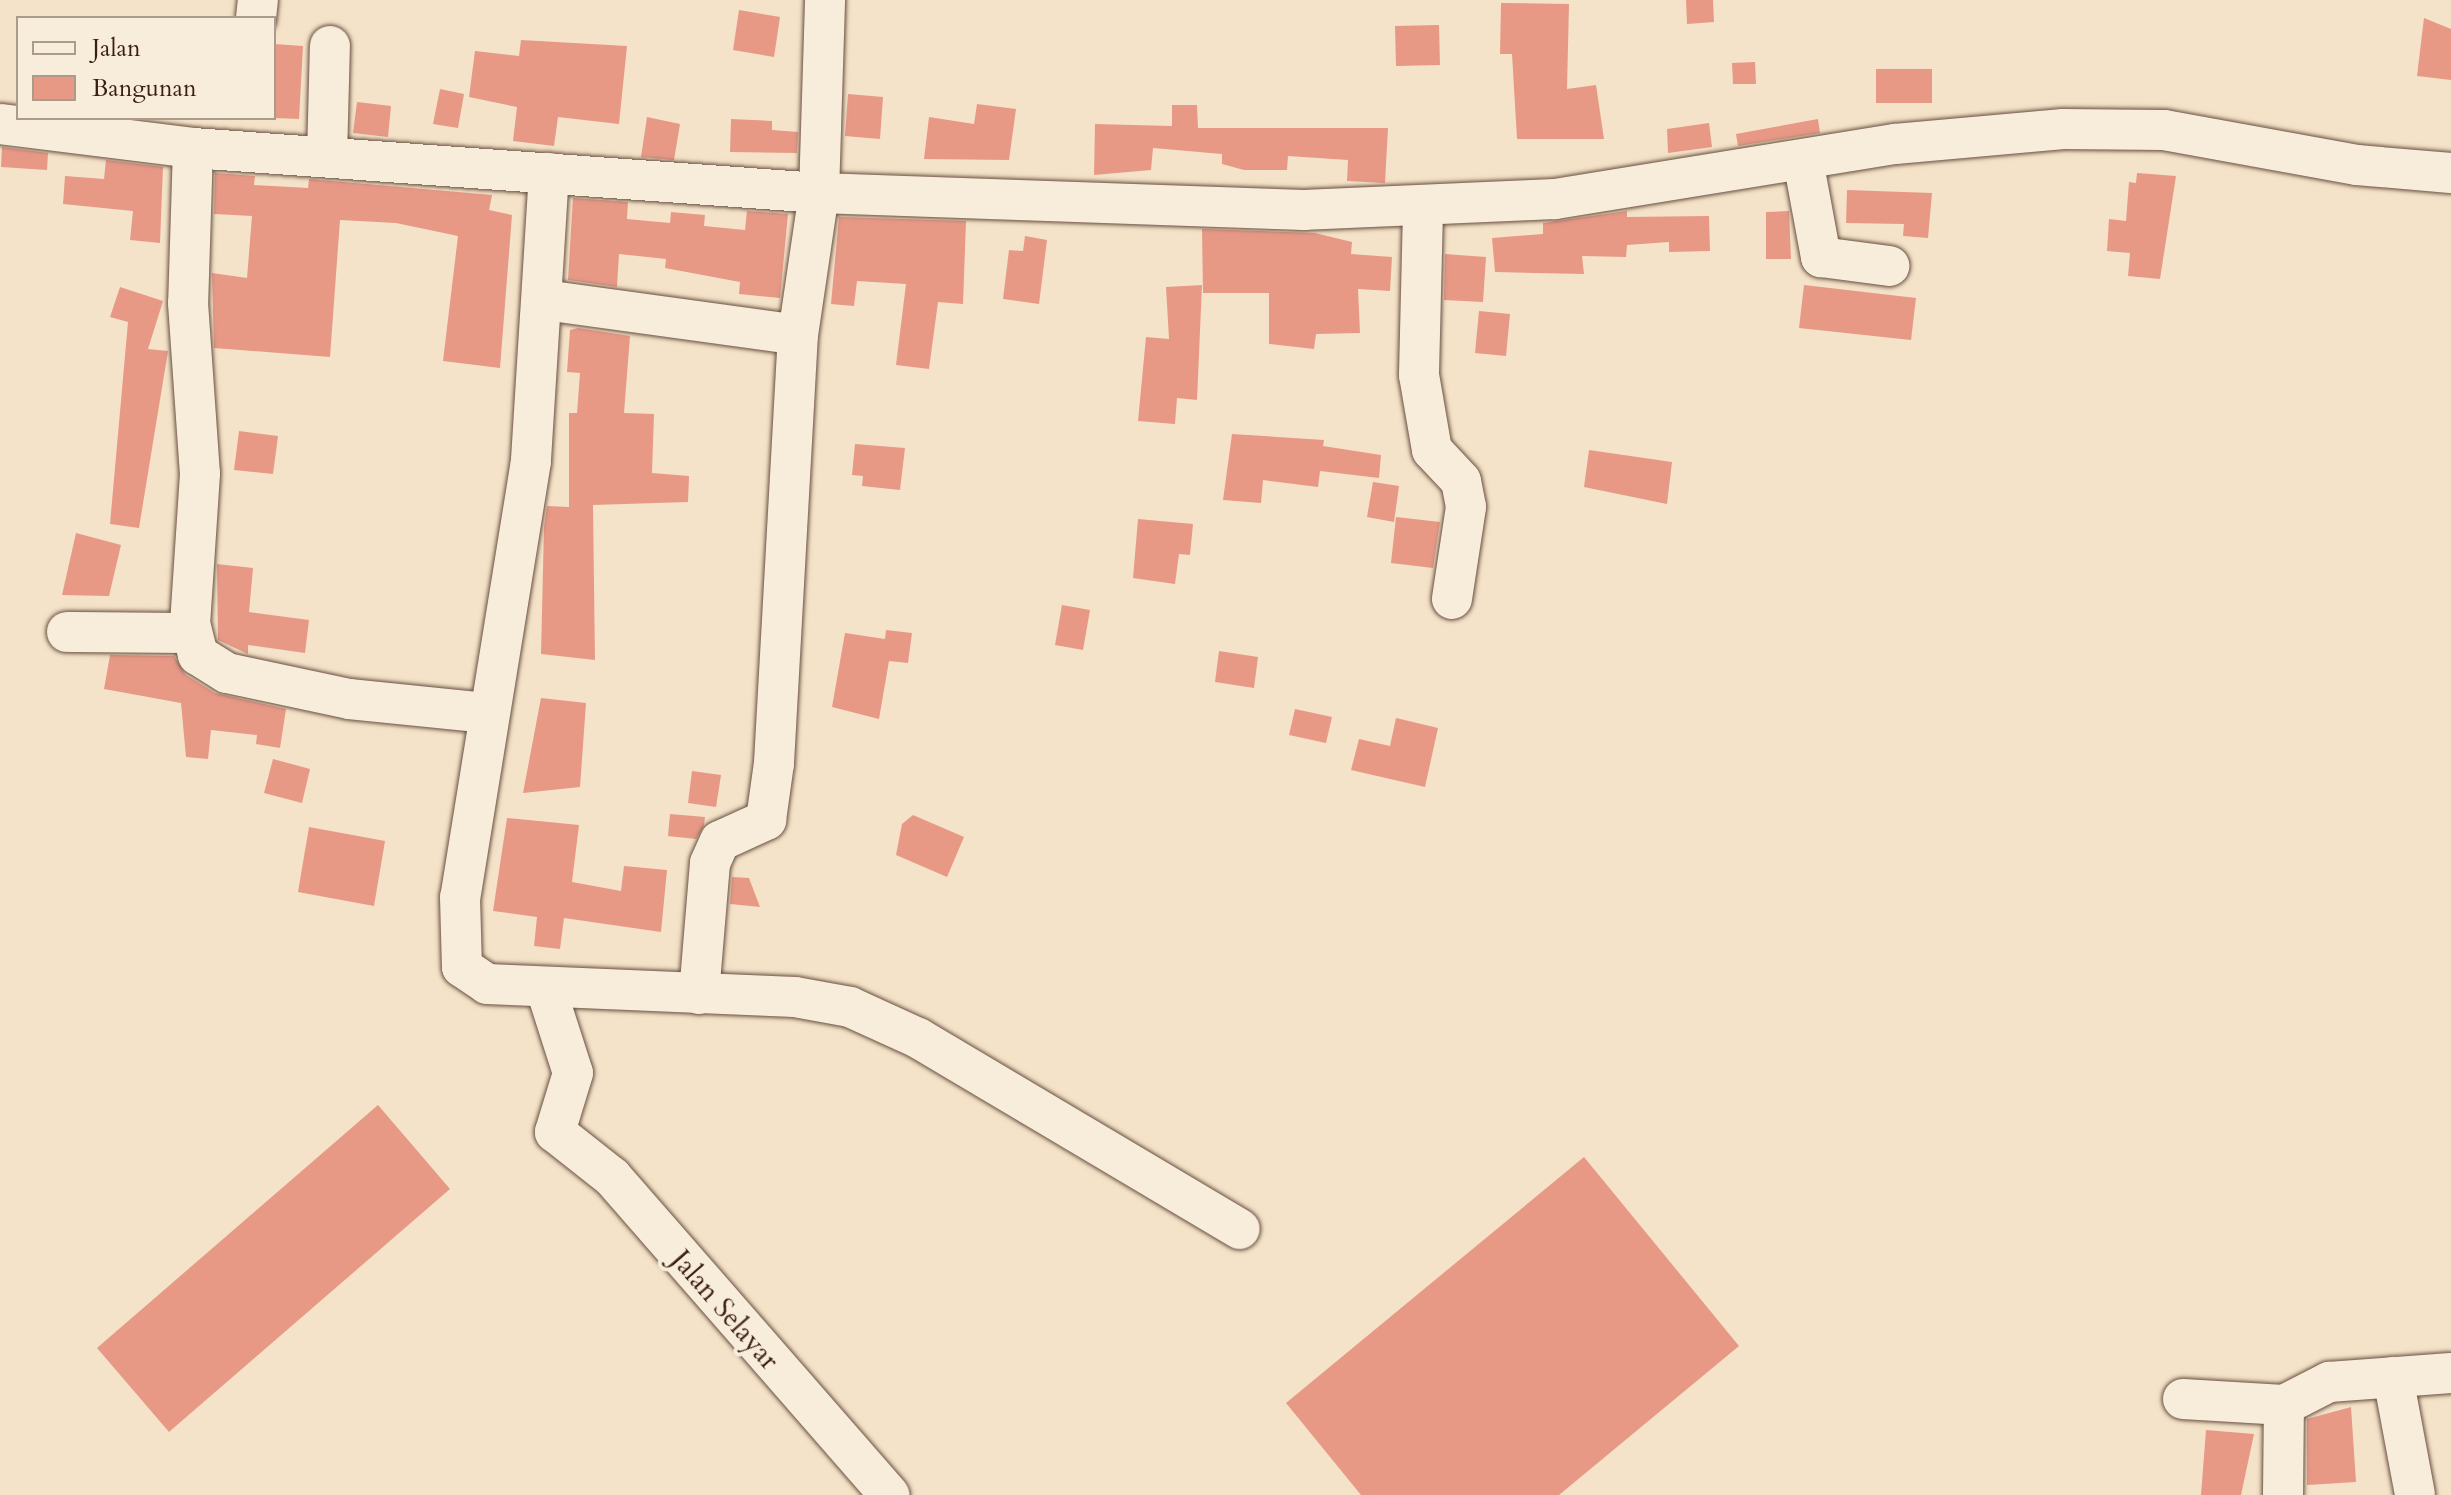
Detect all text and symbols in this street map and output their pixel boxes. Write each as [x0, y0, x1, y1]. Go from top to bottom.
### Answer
legend [16, 16, 276, 120]
text: Jalan [92, 32, 141, 65]
text: Bangunan [92, 72, 197, 105]
street label: Jalan Selayar [664, 1243, 786, 1377]

